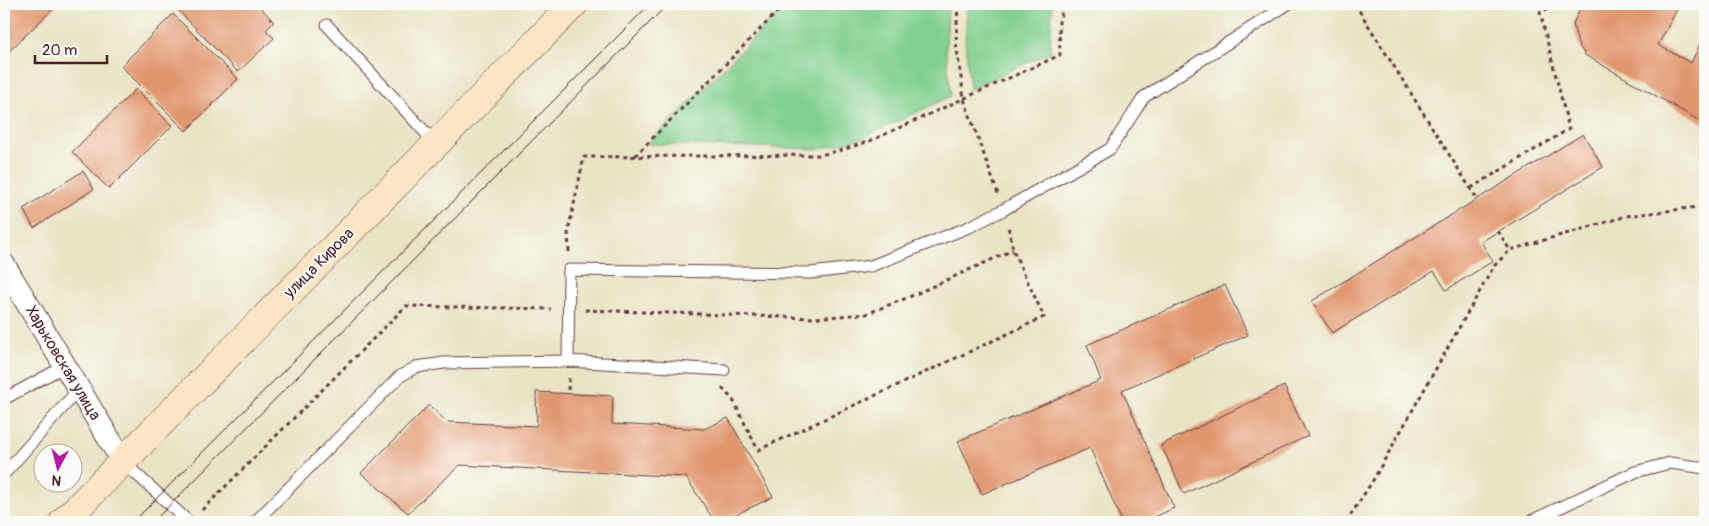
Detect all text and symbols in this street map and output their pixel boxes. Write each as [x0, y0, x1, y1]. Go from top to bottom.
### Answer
scale bar [35, 32, 108, 64]
text: 20 m [42, 41, 77, 60]
street label: улица Кирова [279, 224, 358, 303]
street label: Харьковская улица [21, 302, 105, 424]
north arrow [32, 444, 82, 494]
text: N [51, 471, 62, 489]

